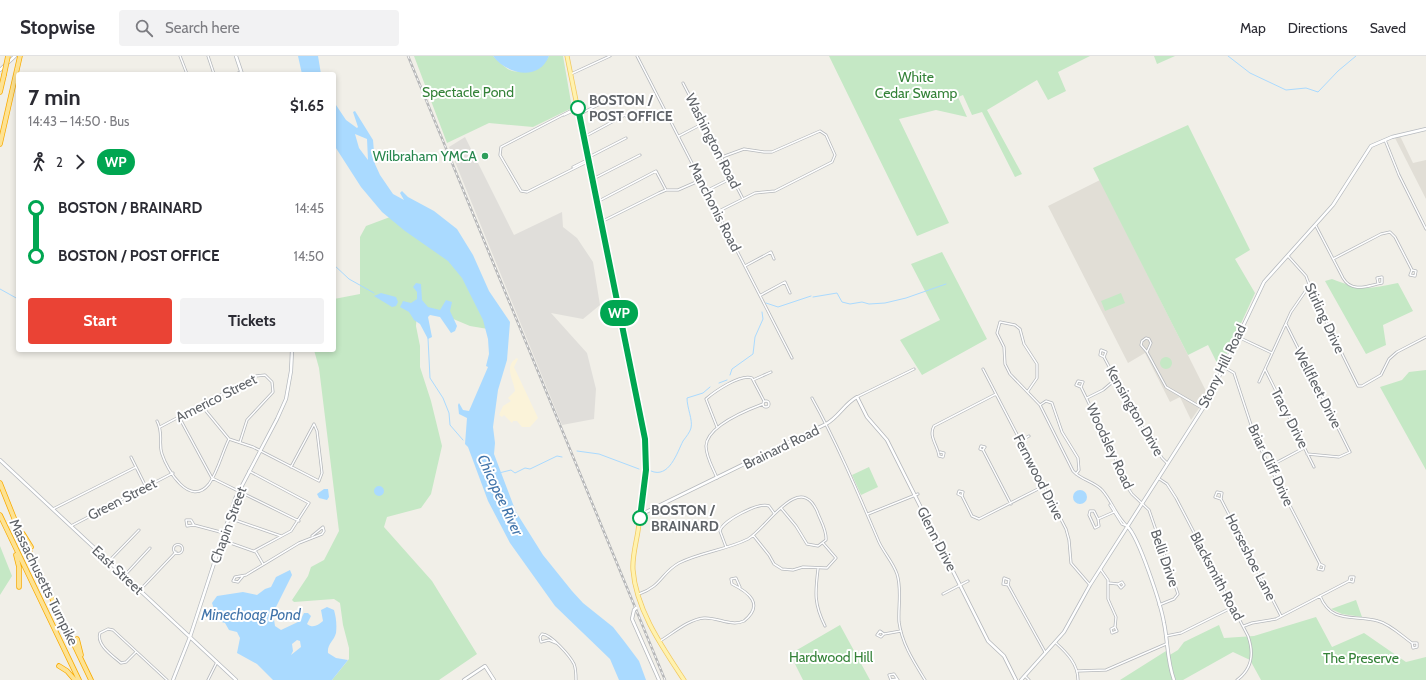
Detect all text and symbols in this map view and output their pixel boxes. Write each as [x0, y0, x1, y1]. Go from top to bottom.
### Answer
search box [119, 10, 399, 46]
text: Stopwise [20, 16, 95, 39]
icon: search [133, 17, 155, 39]
text: Search here [165, 19, 240, 37]
text: Map [1240, 19, 1266, 37]
text: Directions [1288, 19, 1348, 37]
text: Saved [1370, 19, 1406, 37]
park label: White Cedar Swamp [875, 68, 957, 102]
park label: Spectacle Pond [422, 83, 514, 101]
text: 7 min [28, 84, 81, 111]
street label: Washington Road [681, 90, 745, 192]
place label: BOSTON / POST OFFICE [589, 91, 673, 125]
text: $1.65 [290, 97, 324, 115]
marker: BOSTON / POST OFFICE [570, 100, 586, 116]
text: 14:43 – 14:50 · Bus [28, 113, 129, 129]
place label: Wilbraham YMCA [373, 147, 477, 165]
icon: walk [28, 151, 50, 173]
icon: forward [69, 151, 91, 173]
marker: Wilbraham YMCA [480, 151, 490, 161]
text: WP [105, 153, 127, 171]
text: 2 [56, 154, 63, 170]
street label: Manchonis Road [685, 159, 745, 255]
text: BOSTON / BRAINARD [58, 199, 202, 217]
text: 14:45 [295, 200, 324, 216]
text: BOSTON / POST OFFICE [58, 247, 220, 265]
text: 14:50 [293, 248, 324, 264]
street label: Stirling Drive [1301, 280, 1349, 356]
button: Start [28, 298, 172, 344]
button: Tickets [180, 298, 324, 344]
line badge: WP [601, 300, 637, 326]
text: WP [608, 304, 630, 322]
street label: Stony Hill Road [1194, 321, 1250, 411]
street label: Wellfleet Drive [1290, 345, 1346, 431]
street label: Kensington Drive [1102, 363, 1168, 459]
street label: Americo Street [172, 370, 260, 426]
street label: Tracy Drive [1267, 385, 1313, 451]
street label: Woodsley Road [1082, 400, 1138, 492]
street label: Brainard Road [740, 421, 822, 473]
street label: Briar Cliff Drive [1244, 421, 1298, 509]
street label: Fernwood Drive [1010, 431, 1068, 523]
water label: Chicopee River [473, 452, 527, 540]
street label: Green Street [85, 474, 160, 524]
street label: Chapin Street [206, 484, 250, 566]
place label: BOSTON / BRAINARD [651, 501, 719, 535]
street label: Glenn Drive [913, 504, 961, 574]
marker: BOSTON / BRAINARD [632, 510, 648, 526]
street label: Horseshoe Lane [1221, 511, 1281, 603]
street label: Massachusetts Turnpike [6, 516, 82, 648]
street label: Belli Drive [1147, 527, 1183, 589]
street label: Blacksmith Road [1186, 529, 1248, 623]
street label: East Street [88, 542, 148, 599]
water label: Minechoag Pond [200, 606, 302, 624]
park label: Hardwood Hill [789, 648, 874, 666]
park label: The Preserve [1323, 649, 1399, 667]

